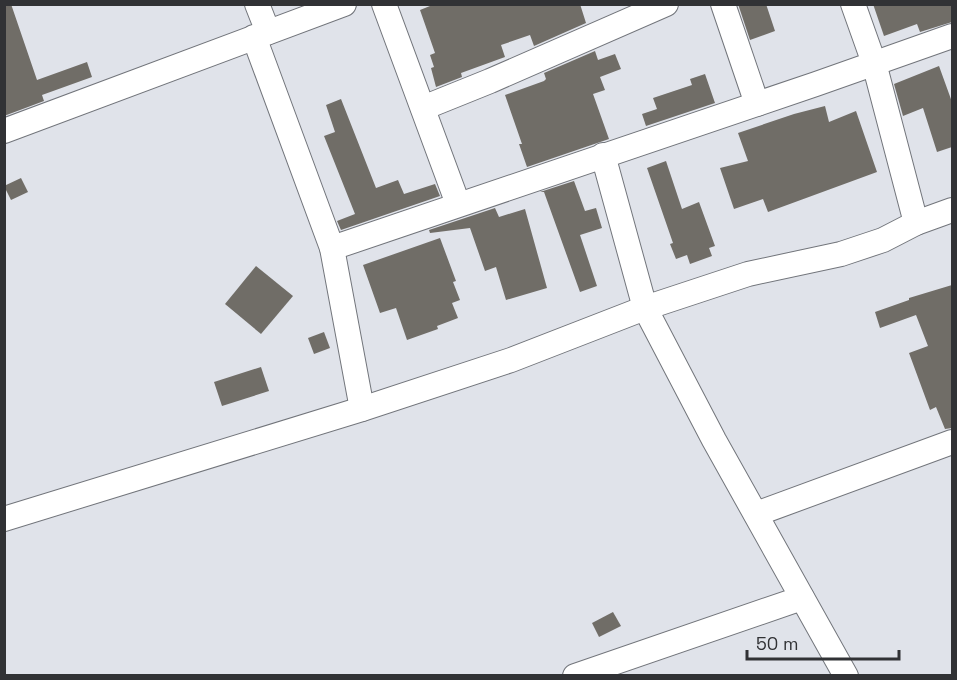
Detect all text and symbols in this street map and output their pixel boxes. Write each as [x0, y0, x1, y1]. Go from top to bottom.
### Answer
scale bar [747, 623, 898, 661]
text: 50 m [756, 632, 798, 655]

